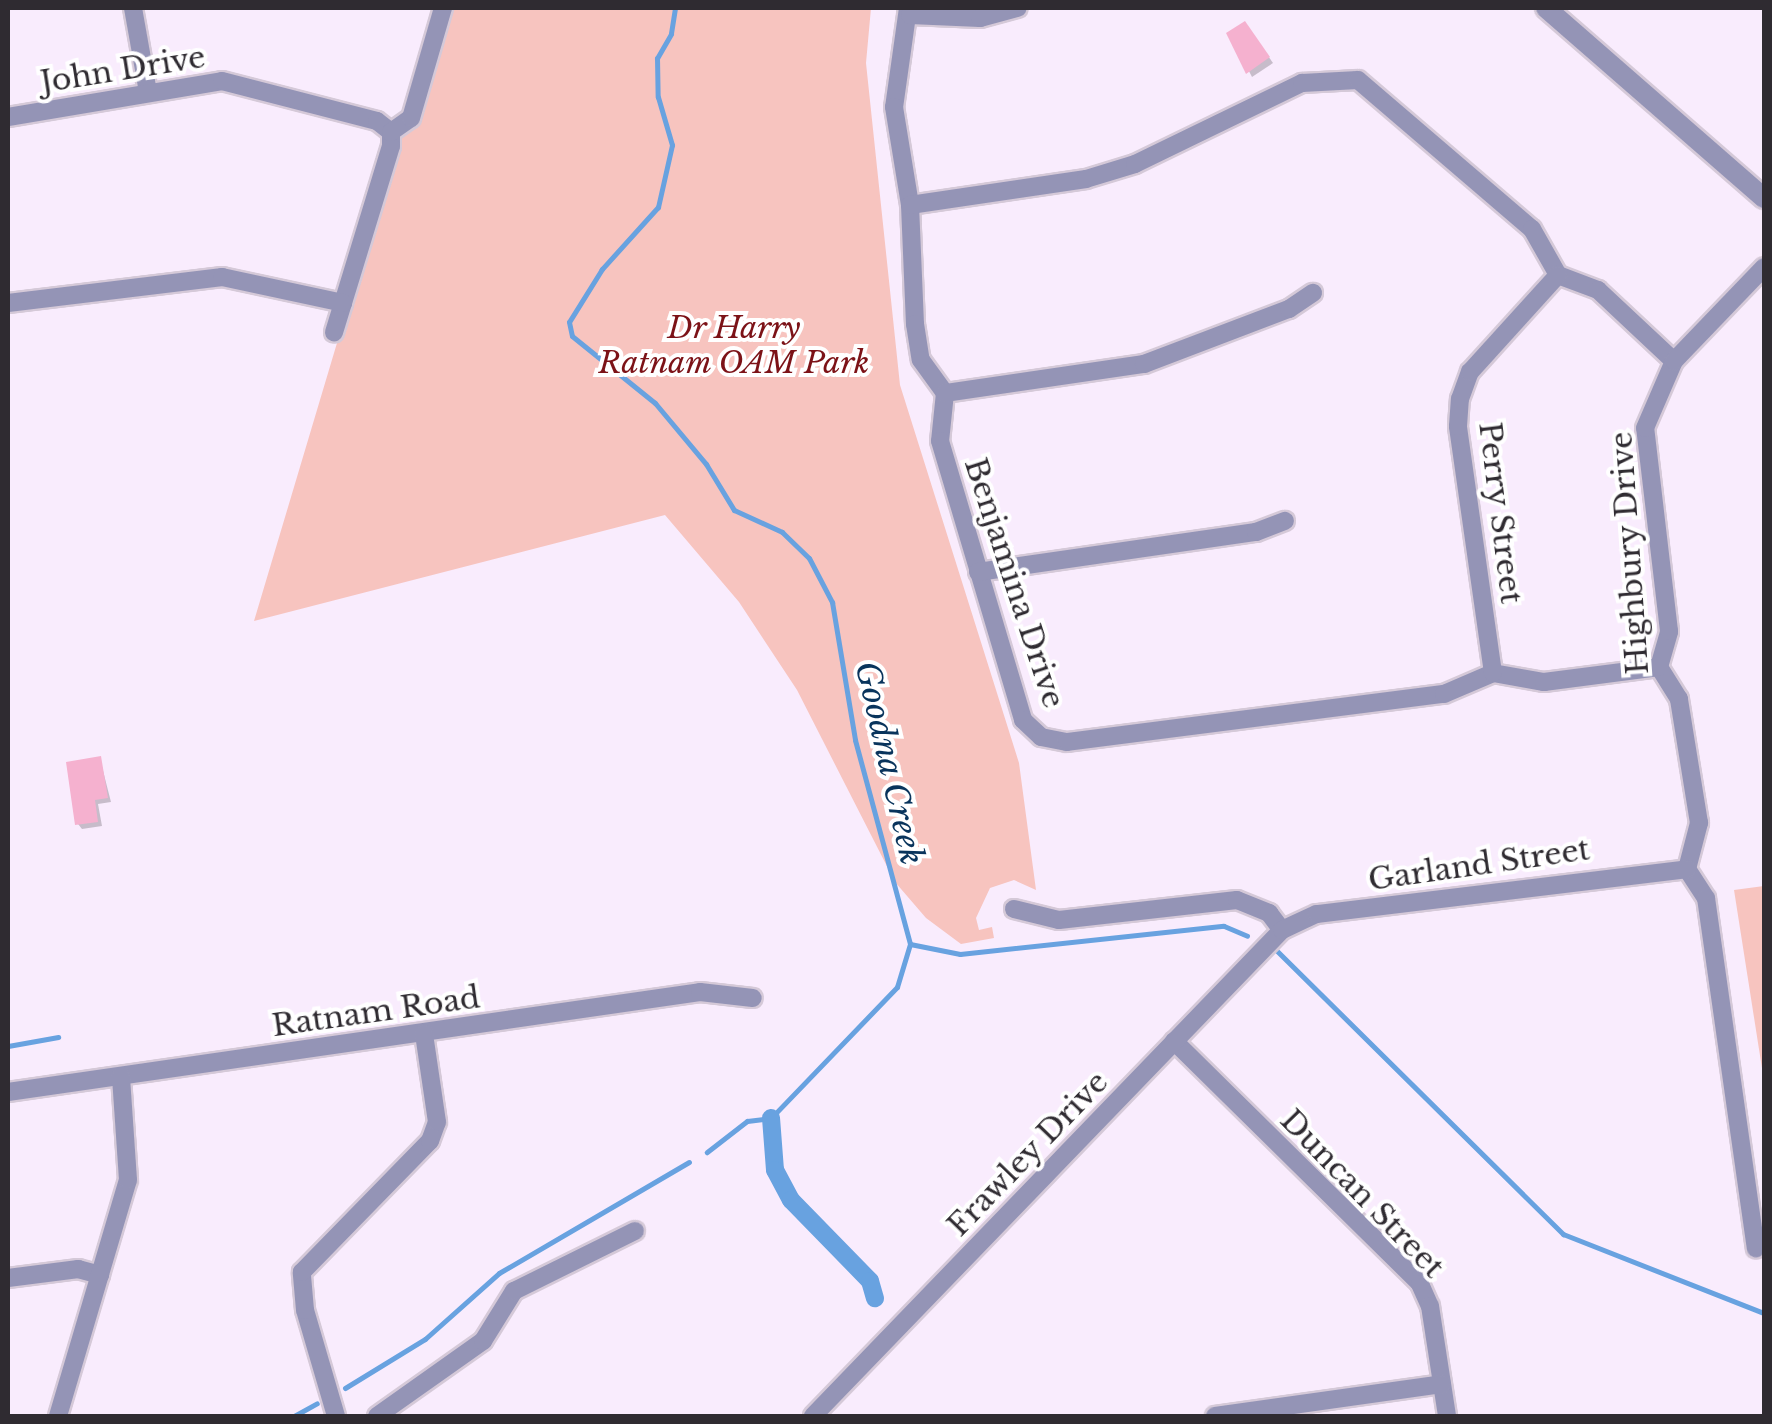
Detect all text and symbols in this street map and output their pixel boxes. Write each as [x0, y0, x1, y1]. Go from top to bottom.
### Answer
street label: John Drive [38, 39, 208, 101]
park label: Dr Harry Ratnam OAM Park [598, 310, 870, 380]
street label: Perry Street [1471, 420, 1529, 606]
street label: Highbury Drive [1604, 430, 1656, 676]
street label: Benjamina Drive [957, 453, 1071, 713]
water label: Goodna Creek [847, 657, 931, 869]
street label: Garland Street [1366, 832, 1592, 898]
street label: Ratnam Road [270, 980, 482, 1044]
street label: Frawley Drive [940, 1064, 1116, 1244]
street label: Duncan Street [1273, 1103, 1451, 1285]

